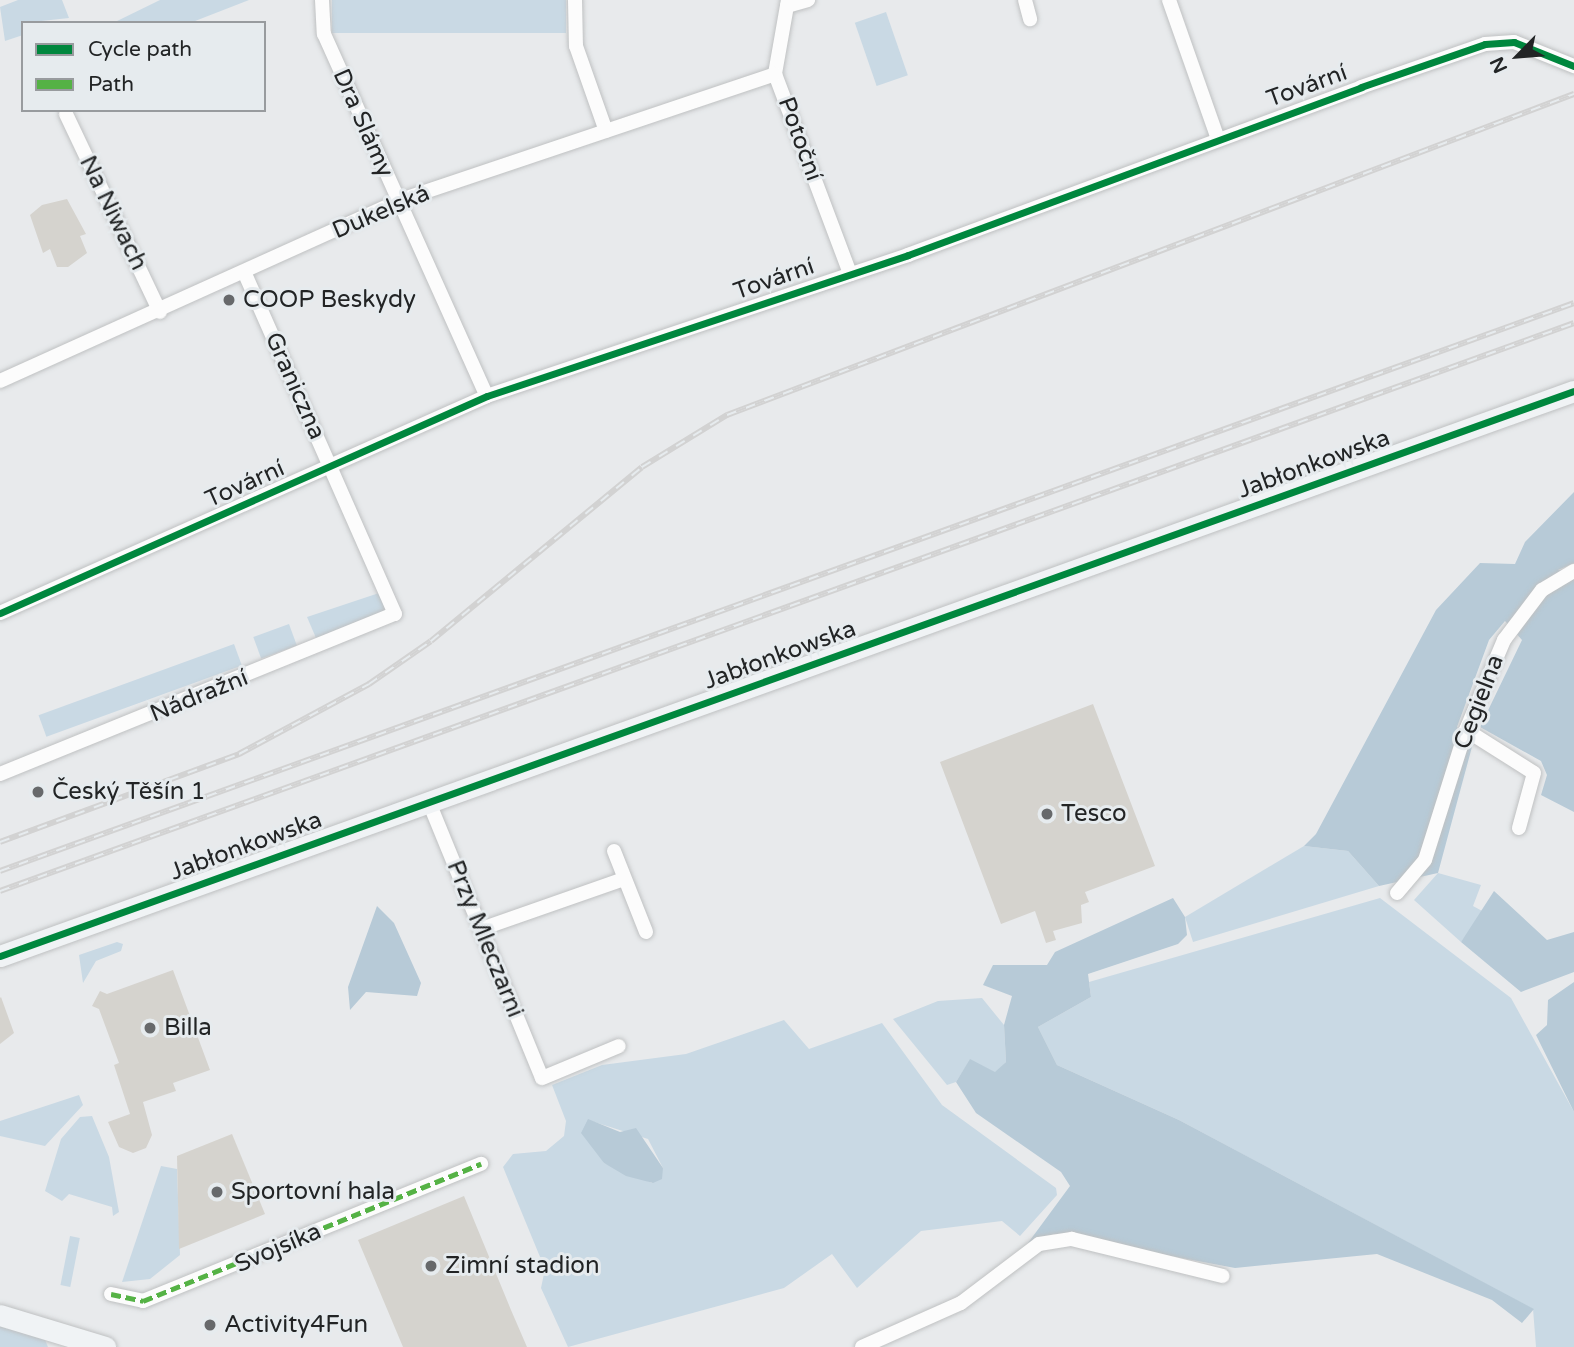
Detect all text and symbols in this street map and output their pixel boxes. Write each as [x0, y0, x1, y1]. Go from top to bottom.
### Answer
legend [21, 21, 266, 112]
north arrow [1483, 21, 1553, 91]
text: Cycle path [88, 37, 192, 62]
text: N [1486, 53, 1512, 76]
street label: Tovární [1263, 58, 1351, 114]
street label: Dra Slámy [326, 64, 400, 182]
text: Path [88, 72, 134, 97]
street label: Potoční [772, 93, 828, 185]
street label: Na Niwach [73, 151, 153, 275]
street label: Dukelská [328, 179, 434, 245]
street label: Tovární [730, 252, 818, 306]
place label: COOP Beskydy [243, 286, 416, 314]
marker: COOP Beskydy [221, 292, 237, 308]
street label: Graniczna [259, 328, 331, 444]
street label: Jabłonkowska [1234, 423, 1394, 505]
street label: Tovární [201, 454, 289, 514]
street label: Jabłonkowska [700, 614, 860, 696]
street label: Cegielna [1448, 651, 1510, 753]
street label: Nádražní [146, 663, 252, 729]
place label: Český Těšín 1 [52, 778, 206, 806]
marker: Český Těšín 1 [30, 784, 46, 800]
place label: Tesco [1061, 800, 1126, 828]
street label: Jabłonkowska [166, 805, 326, 887]
marker: Tesco [1039, 806, 1055, 822]
street label: Przy Mleczarni [440, 856, 530, 1022]
place label: Billa [164, 1014, 212, 1042]
marker: Billa [142, 1020, 158, 1036]
place label: Sportovní hala [231, 1178, 395, 1206]
marker: Sportovní hala [209, 1184, 225, 1200]
street label: Svojsíka [230, 1217, 326, 1279]
place label: Zimní stadion [445, 1252, 600, 1280]
marker: Zimní stadion [423, 1258, 439, 1274]
place label: Activity4Fun [224, 1311, 368, 1339]
marker: Activity4Fun [202, 1317, 218, 1333]

